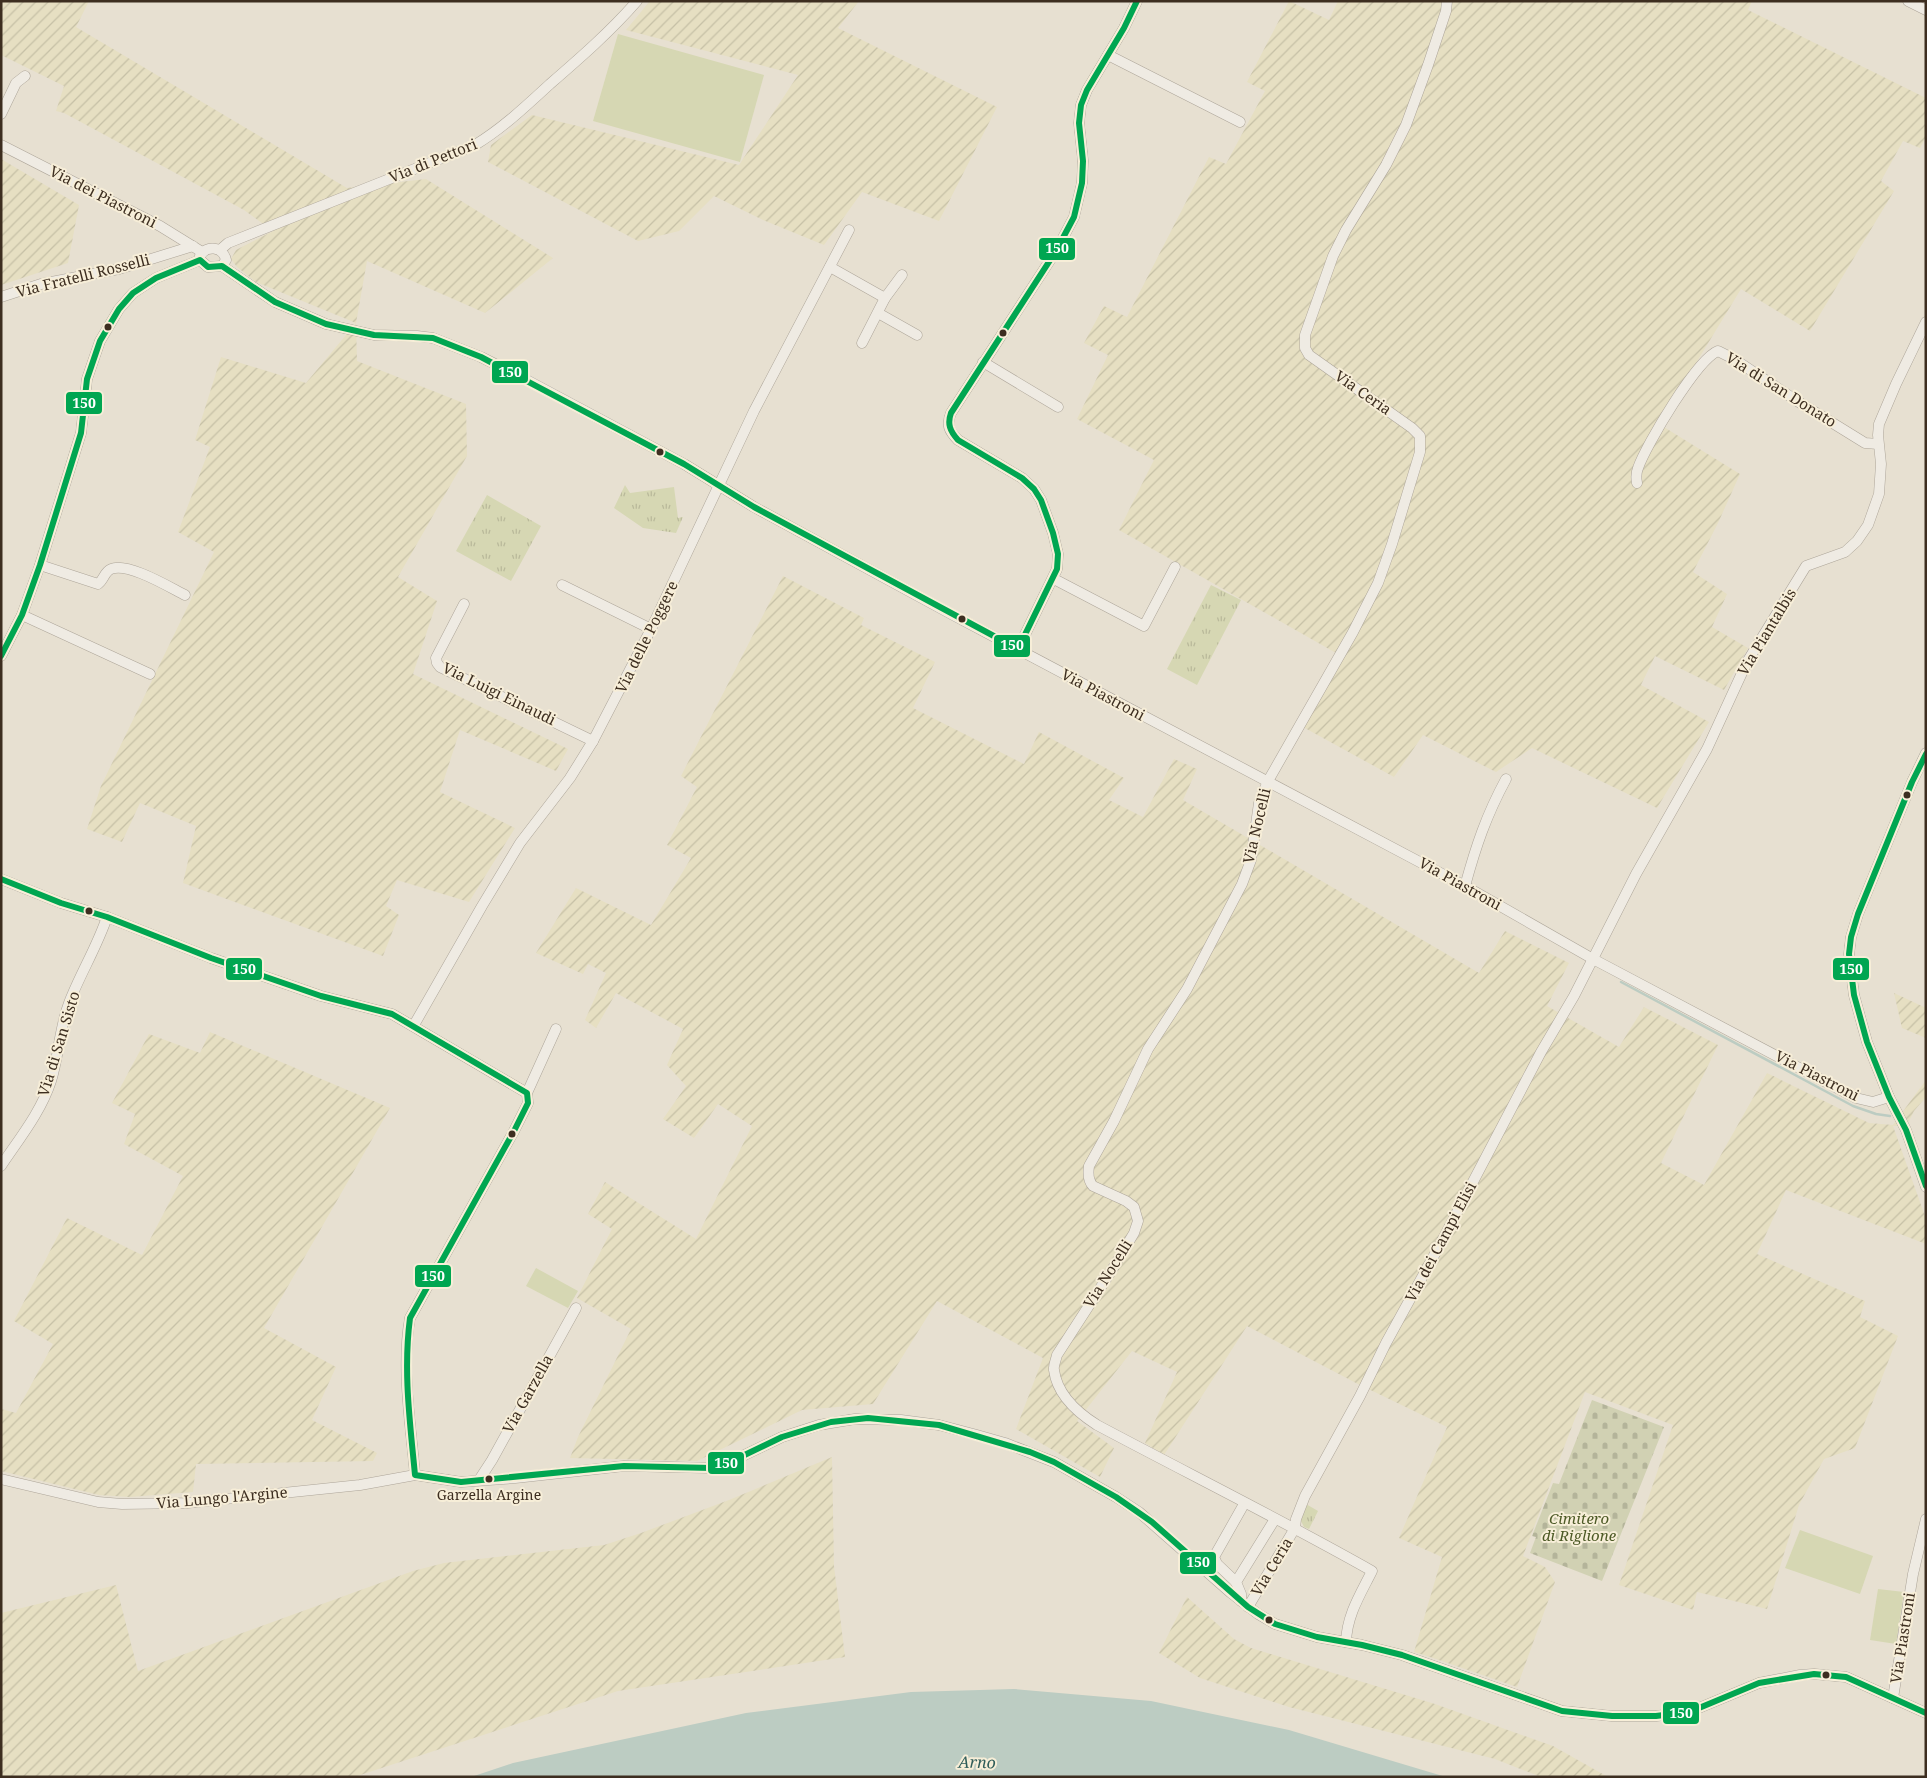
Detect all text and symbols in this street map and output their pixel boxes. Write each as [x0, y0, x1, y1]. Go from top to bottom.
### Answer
street label: Via di Pettori [386, 133, 480, 187]
street label: Via dei Piastroni [46, 160, 161, 232]
line badge: 150 [1038, 237, 1076, 261]
text: 150 [1045, 238, 1069, 257]
street label: Via Fratelli Rosselli [14, 249, 152, 301]
unlabelled marker [103, 322, 113, 332]
unlabelled marker [998, 328, 1008, 338]
street label: Via di San Donato [1722, 347, 1841, 431]
line badge: 150 [491, 360, 529, 384]
text: 150 [498, 362, 522, 381]
street label: Via Ceria [1331, 365, 1396, 419]
line badge: 150 [65, 391, 103, 415]
text: 150 [72, 393, 96, 412]
unlabelled marker [655, 447, 665, 457]
street label: Via delle Poggere [610, 577, 682, 696]
street label: Via Piantalbis [1732, 584, 1800, 679]
unlabelled marker [957, 614, 967, 624]
line badge: 150 [993, 634, 1031, 658]
text: 150 [1000, 635, 1024, 654]
street label: Via Luigi Einaudi [440, 657, 560, 729]
street label: Via Piastroni [1058, 664, 1149, 725]
street label: Via Nocelli [1238, 786, 1274, 865]
unlabelled marker [1902, 790, 1912, 800]
street label: Via Piastroni [1415, 852, 1506, 914]
unlabelled marker [84, 906, 94, 916]
line badge: 150 [225, 957, 263, 981]
line badge: 150 [1832, 957, 1870, 981]
text: 150 [232, 959, 256, 978]
text: 150 [1839, 959, 1863, 978]
street label: Via di San Sisto [33, 989, 84, 1099]
street label: Via Piastroni [1772, 1045, 1863, 1105]
unlabelled marker [507, 1129, 517, 1139]
street label: Via dei Campi Elisi [1400, 1178, 1480, 1305]
street label: Via Nocelli [1078, 1235, 1136, 1311]
line badge: 150 [414, 1264, 452, 1288]
text: 150 [421, 1266, 445, 1285]
street label: Via Garzella [497, 1351, 557, 1436]
line badge: 150 [707, 1451, 745, 1475]
text: 150 [714, 1453, 738, 1472]
marker: Garzella Argine [484, 1474, 494, 1484]
street label: Via Lungo l'Argine [156, 1481, 288, 1513]
place label: Garzella Argine [437, 1485, 541, 1504]
park label: Cimitero di Riglione [1542, 1508, 1617, 1545]
street label: Via Ceria [1246, 1534, 1296, 1599]
line badge: 150 [1179, 1551, 1217, 1575]
text: 150 [1186, 1552, 1210, 1571]
street label: Via Piastroni [1885, 1591, 1919, 1685]
unlabelled marker [1264, 1615, 1274, 1625]
unlabelled marker [1821, 1670, 1831, 1680]
line badge: 150 [1662, 1701, 1700, 1725]
text: 150 [1669, 1703, 1693, 1722]
water label: Arno [957, 1751, 996, 1773]

